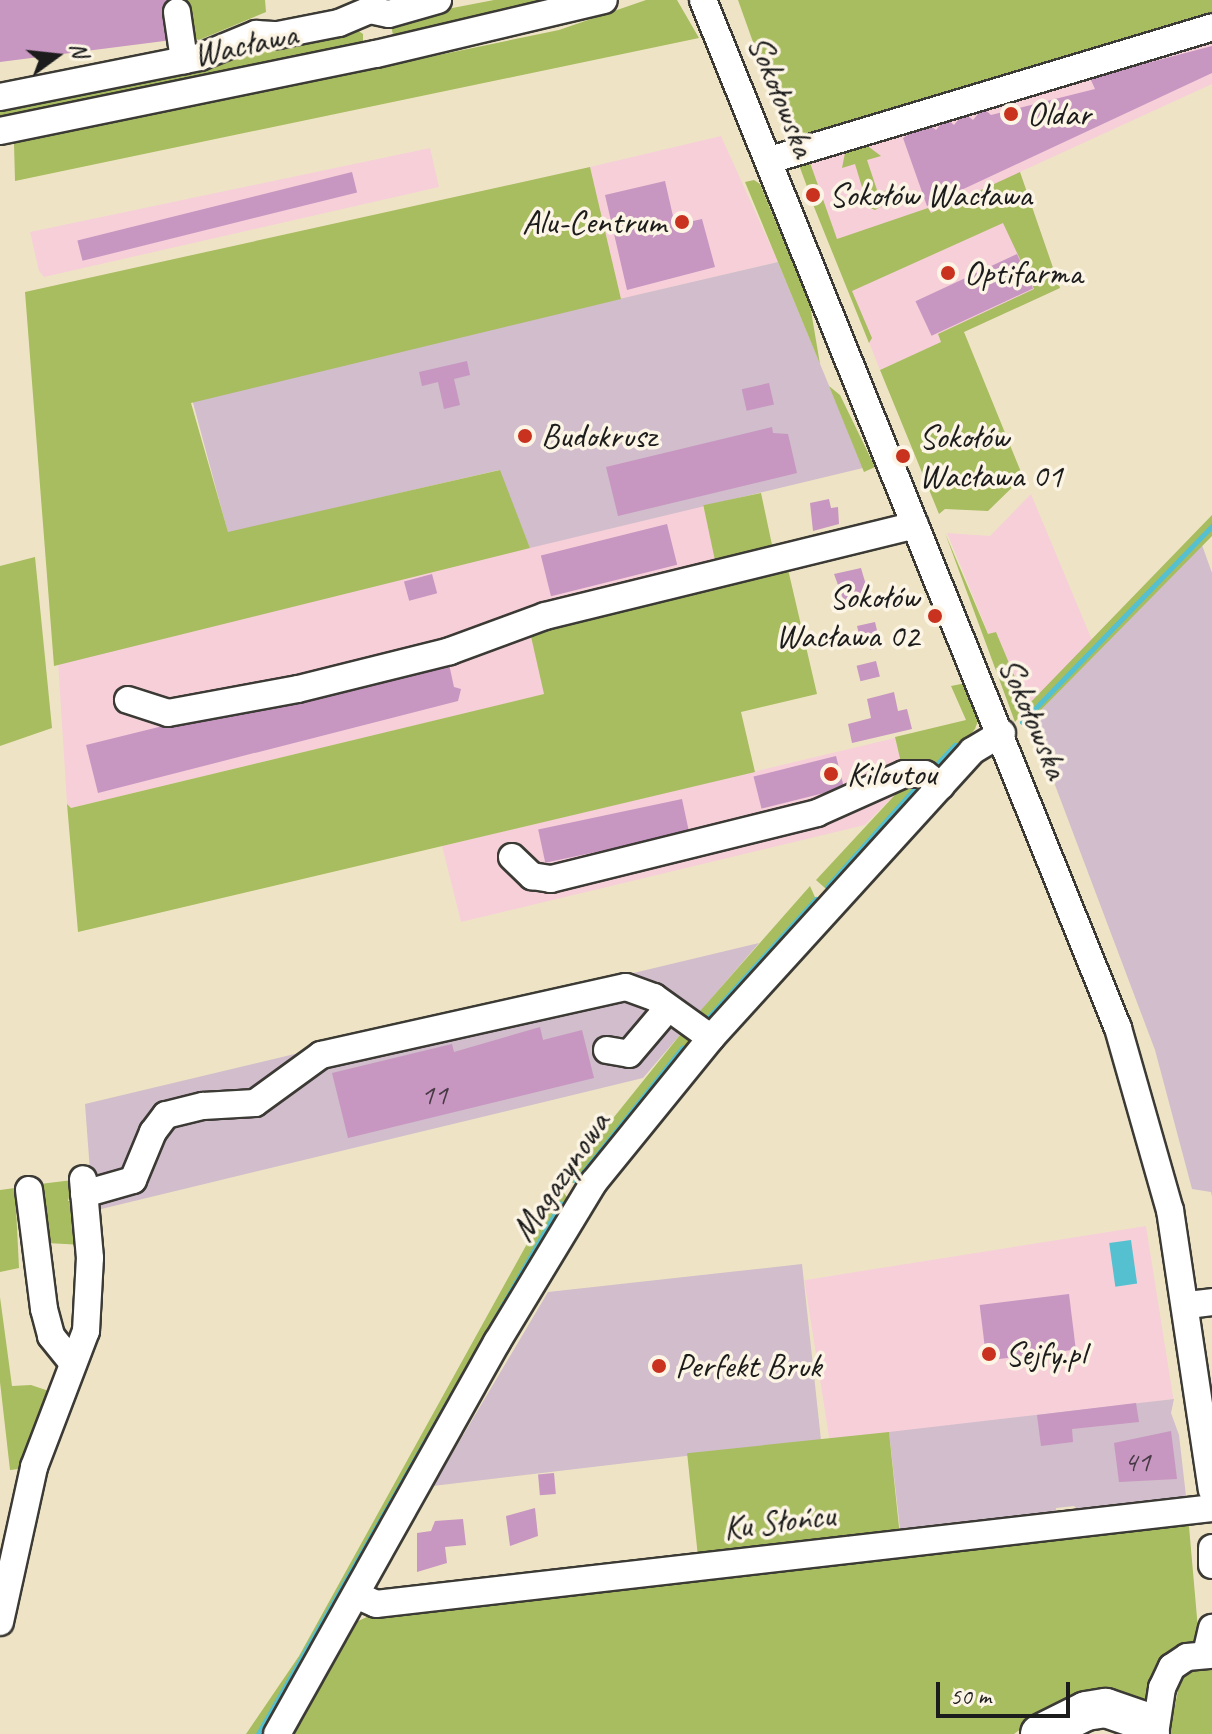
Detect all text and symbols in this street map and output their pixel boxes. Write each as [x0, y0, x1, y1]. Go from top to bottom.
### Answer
street label: Wacława [190, 13, 300, 75]
north arrow [16, 16, 96, 96]
street label: Sokołowska [739, 29, 825, 163]
text: N [64, 40, 94, 60]
place label: Oldar [1027, 94, 1091, 134]
marker: Oldar [1002, 105, 1020, 123]
place label: Sokołów Wacława [829, 175, 1032, 215]
marker: Sokołów Wacława [804, 186, 822, 204]
place label: Alu-Centrum [522, 202, 666, 242]
marker: Alu-Centrum [673, 213, 691, 231]
place label: Optifarma [964, 253, 1082, 293]
marker: Optifarma [939, 264, 957, 282]
place label: Budokrusz [541, 416, 656, 456]
place label: Sokołów Wacława 01 [919, 416, 1063, 496]
marker: Budokrusz [516, 427, 534, 445]
marker: Sokołów Wacława 01 [894, 447, 912, 465]
place label: Sokołów Wacława 02 [775, 576, 919, 656]
marker: Sokołów Wacława 02 [926, 607, 944, 625]
street label: Sokołowska [990, 652, 1078, 784]
place label: Kiloutou [847, 754, 937, 794]
marker: Kiloutou [822, 765, 840, 783]
house number: 11 [421, 1076, 447, 1112]
street label: Magazynowa [502, 1104, 618, 1248]
place label: Sejfy.pl [1005, 1334, 1086, 1374]
marker: Sejfy.pl [980, 1345, 998, 1363]
place label: Perfekt Bruk [675, 1346, 821, 1386]
marker: Perfekt Bruk [650, 1357, 668, 1375]
house number: 41 [1124, 1443, 1150, 1479]
street label: Ku Słońcu [721, 1494, 837, 1548]
scale bar [940, 1666, 1074, 1716]
text: 50 m [950, 1681, 991, 1711]

